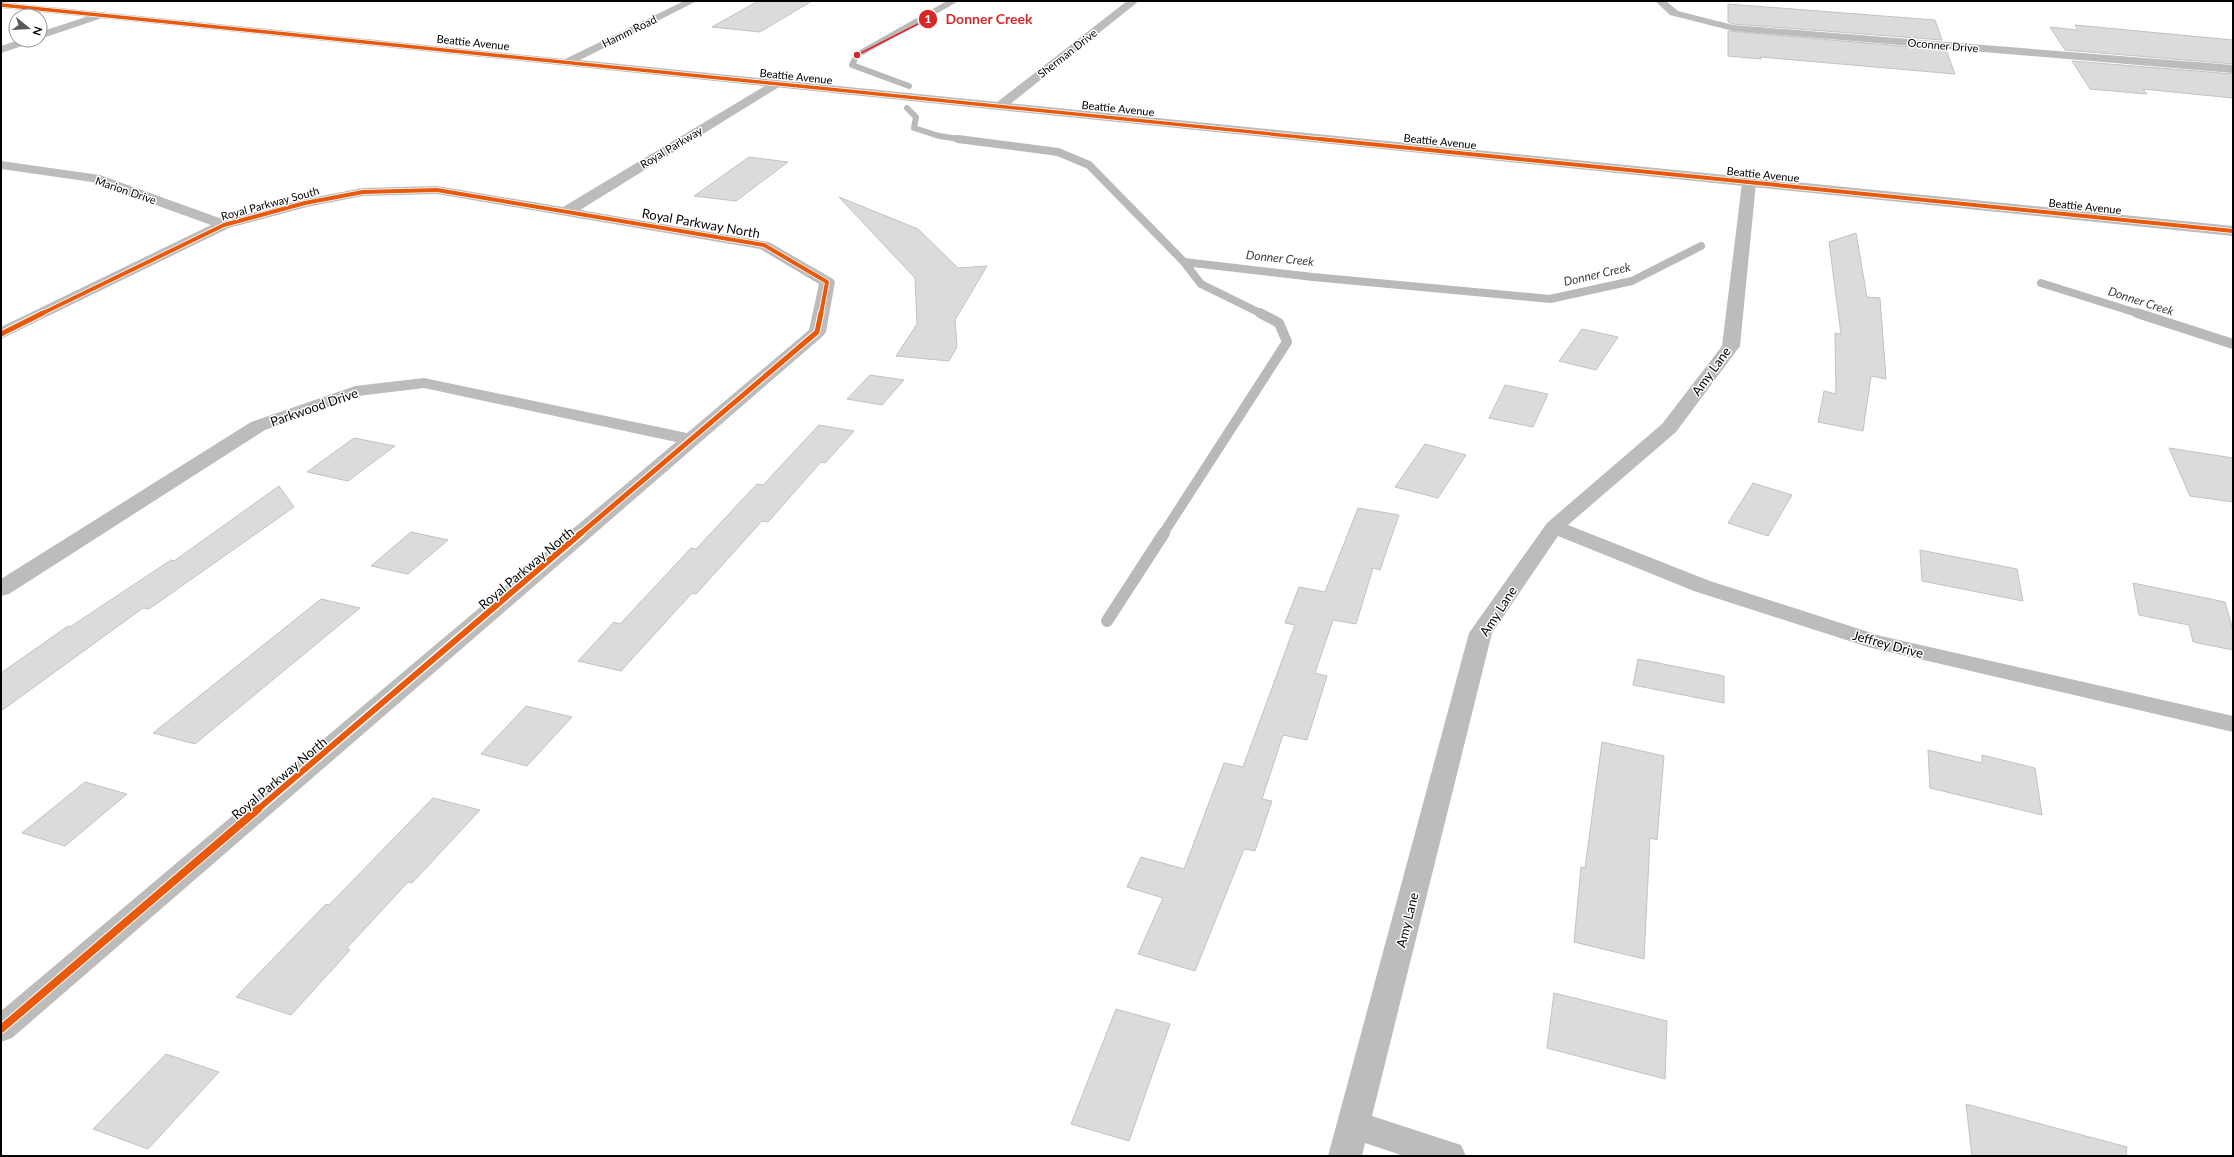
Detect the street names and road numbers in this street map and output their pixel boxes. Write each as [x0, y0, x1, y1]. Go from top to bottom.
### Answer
street label: Hamm Road [600, 12, 658, 50]
street label: Sherman Drive [1035, 26, 1099, 80]
street label: Beattie Avenue [436, 32, 510, 52]
street label: Oconner Drive [1907, 35, 1979, 55]
street label: Beattie Avenue [759, 66, 833, 86]
street label: Beattie Avenue [1081, 98, 1155, 118]
street label: Royal Parkway [638, 123, 705, 171]
street label: Beattie Avenue [1403, 131, 1477, 151]
street label: Beattie Avenue [1726, 164, 1800, 184]
street label: Marion Drive [94, 174, 158, 207]
street label: Royal Parkway South [220, 184, 320, 222]
street label: Beattie Avenue [2048, 196, 2122, 216]
street label: Royal Parkway North [641, 205, 761, 241]
street label: Amy Lane [1688, 343, 1734, 398]
street label: Parkwood Drive [268, 384, 360, 430]
street label: Royal Parkway North [475, 523, 577, 613]
street label: Amy Lane [1476, 583, 1520, 639]
street label: Jeffrey Drive [1851, 627, 1925, 661]
street label: Royal Parkway North [228, 733, 330, 823]
street label: Amy Lane [1392, 891, 1422, 949]

